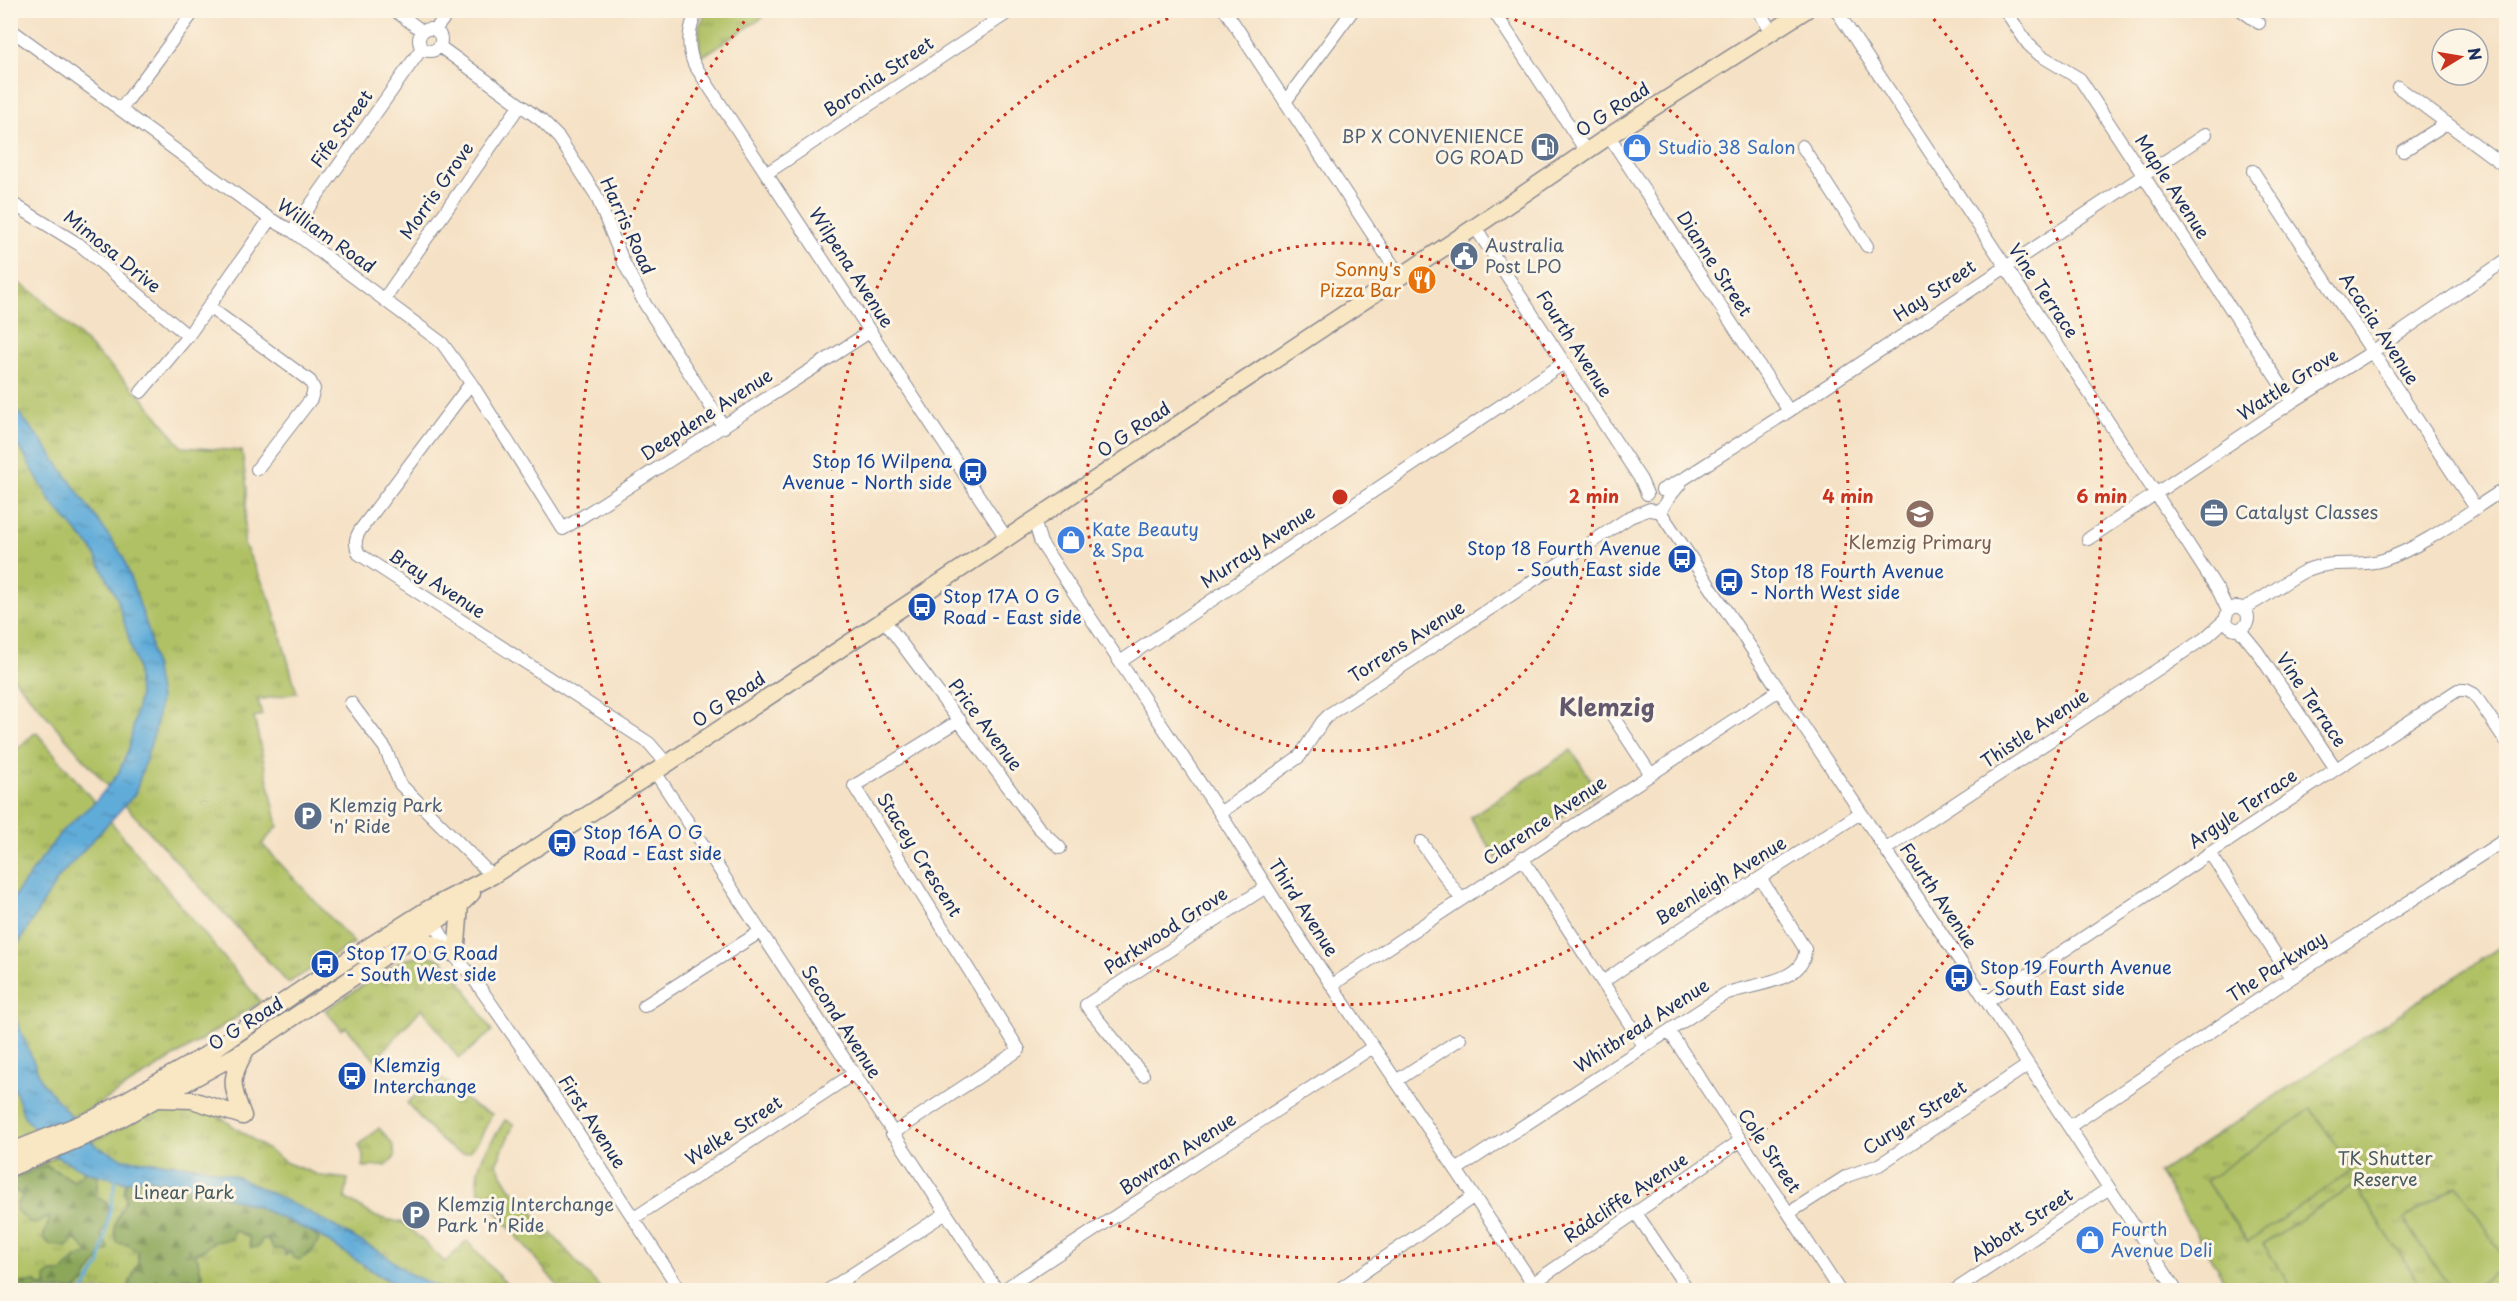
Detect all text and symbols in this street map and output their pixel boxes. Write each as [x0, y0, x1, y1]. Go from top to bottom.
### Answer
north arrow [2430, 27, 2490, 87]
street label: Boronia Street [818, 29, 939, 123]
text: N [2463, 45, 2489, 62]
street label: O G Road [1570, 75, 1655, 143]
street label: Fife Street [303, 83, 378, 173]
place label: BP X CONVENIENCE OG ROAD [1341, 122, 1524, 170]
street label: Maple Avenue [2129, 129, 2217, 244]
fuel station icon: BP X CONVENIENCE OG ROAD [1529, 131, 1561, 163]
shop icon: Studio 38 Salon [1621, 132, 1653, 164]
place label: Studio 38 Salon [1658, 133, 1796, 160]
street label: Morris Grove [392, 136, 479, 244]
street label: Harris Road [594, 172, 663, 279]
street label: William Road [272, 191, 382, 279]
street label: Wilpena Avenue [803, 202, 901, 333]
street label: Mimosa Drive [58, 203, 168, 299]
street label: Dianne Street [1671, 205, 1760, 321]
place label: Australia Post LPO [1485, 231, 1564, 279]
street label: Vine Terrace [2003, 237, 2086, 343]
public building icon: Australia Post LPO [1448, 240, 1480, 272]
street label: Hay Street [1888, 252, 1981, 327]
place label: Sonny's Pizza Bar [1320, 255, 1402, 303]
restaurant icon: Sonny's Pizza Bar [1406, 264, 1438, 296]
street label: Acacia Avenue [2334, 267, 2427, 390]
street label: Fourth Avenue [1531, 284, 1620, 402]
street label: Wattle Grove [2232, 341, 2343, 426]
street label: Deepdene Avenue [635, 361, 778, 467]
street label: O G Road [1091, 394, 1175, 463]
place label: Stop 16 Wilpena Avenue - North side [782, 447, 953, 495]
bus stop icon: Stop 16 Wilpena Avenue - North side [957, 456, 989, 488]
text: 2 min [1569, 482, 1619, 509]
text: 4 min [1822, 482, 1874, 509]
text: 6 min [2077, 482, 2127, 509]
centre of rings [1330, 487, 1350, 507]
street label: Murray Avenue [1195, 497, 1320, 594]
office icon: Catalyst Classes [2198, 497, 2230, 529]
school or university icon: Klemzig Primary [1904, 498, 1936, 530]
place label: Catalyst Classes [2235, 498, 2378, 525]
place label: Kate Beauty & Spa [1092, 515, 1199, 563]
shop icon: Kate Beauty & Spa [1055, 524, 1087, 556]
place label: Klemzig Primary [1848, 528, 1992, 555]
place label: Stop 18 Fourth Avenue - South East side [1467, 534, 1661, 582]
street label: Bray Avenue [384, 541, 491, 624]
bus stop icon: Stop 18 Fourth Avenue - South East side [1666, 543, 1698, 575]
place label: Stop 18 Fourth Avenue - North West side [1750, 557, 1944, 605]
bus stop icon: Stop 18 Fourth Avenue - North West side [1713, 566, 1745, 598]
place label: Stop 17A O G Road - East side [943, 582, 1082, 630]
bus stop icon: Stop 17A O G Road - East side [906, 591, 938, 623]
street label: Torrens Avenue [1343, 593, 1470, 688]
street label: Vine Terrace [2271, 646, 2354, 752]
street label: O G Road [686, 664, 770, 733]
street label: Price Avenue [943, 672, 1030, 776]
street label: Thistle Avenue [1975, 682, 2094, 774]
district label: Klemzig [1559, 688, 1655, 724]
street label: Argyle Terrace [2182, 761, 2302, 854]
street label: Clarence Avenue [1477, 768, 1611, 871]
street label: Stacey Crescent [871, 787, 969, 922]
place label: Klemzig Park 'n' Ride [329, 791, 443, 839]
parking icon: Klemzig Park 'n' Ride [292, 800, 324, 832]
place label: Stop 16A O G Road - East side [583, 818, 722, 866]
bus stop icon: Stop 16A O G Road - East side [546, 827, 578, 859]
street label: Beenleigh Avenue [1649, 828, 1791, 931]
street label: Fourth Avenue [1894, 837, 1985, 954]
street label: Third Avenue [1262, 853, 1346, 962]
street label: Parkwood Grove [1098, 880, 1232, 980]
street label: The Parkway [2221, 924, 2331, 1008]
place label: Stop 17 O G Road - South West side [346, 939, 498, 987]
bus stop icon: Stop 17 O G Road - South West side [309, 948, 341, 980]
place label: Stop 19 Fourth Avenue - South East side [1980, 953, 2172, 1001]
street label: Second Avenue [795, 959, 889, 1083]
bus stop icon: Stop 19 Fourth Avenue - South East side [1943, 962, 1975, 994]
street label: Whitbread Avenue [1568, 971, 1714, 1079]
street label: O G Road [203, 989, 288, 1056]
place label: Klemzig Interchange [373, 1051, 477, 1099]
bus stop icon: Klemzig Interchange [336, 1060, 368, 1092]
street label: First Avenue [553, 1069, 634, 1173]
street label: Curyer Street [1857, 1073, 1972, 1161]
street label: Welke Street [679, 1088, 787, 1171]
street label: Cole Street [1732, 1102, 1809, 1198]
street label: Bowran Avenue [1114, 1105, 1241, 1201]
park label: TK Shutter Reserve [2337, 1144, 2433, 1192]
street label: Radcliffe Avenue [1558, 1145, 1693, 1248]
park label: Linear Park [134, 1178, 234, 1205]
street label: Abbott Street [1965, 1180, 2078, 1267]
place label: Klemzig Interchange Park 'n' Ride [437, 1190, 614, 1238]
parking icon: Klemzig Interchange Park 'n' Ride [400, 1199, 432, 1231]
place label: Fourth Avenue Deli [2111, 1215, 2213, 1263]
shop icon: Fourth Avenue Deli [2074, 1224, 2106, 1256]

